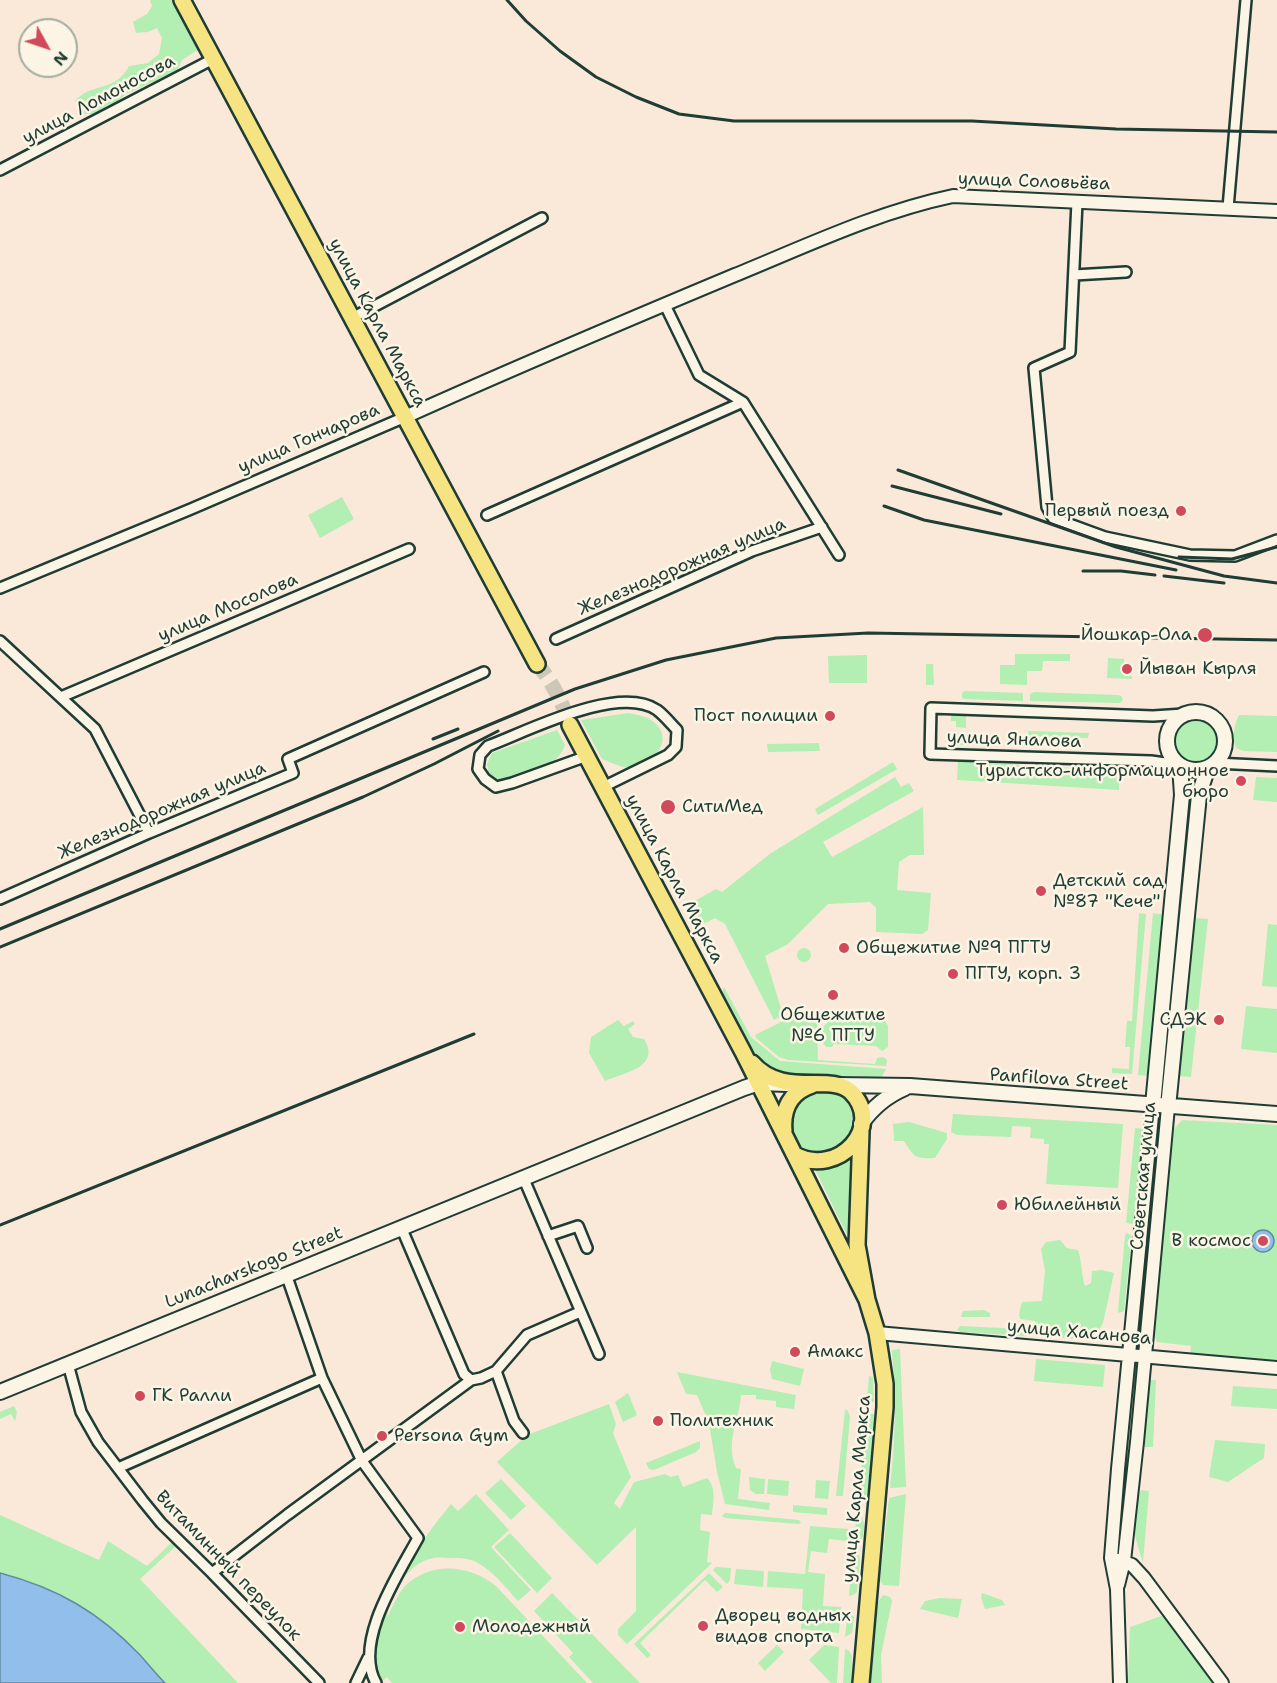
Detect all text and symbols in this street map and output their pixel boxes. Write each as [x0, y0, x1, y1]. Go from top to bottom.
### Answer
north arrow [18, 18, 78, 78]
text: N [49, 47, 73, 70]
street label: улица Ломоносова [19, 51, 179, 149]
street label: улица Соловьёва [958, 169, 1110, 195]
street label: улица Карла Маркса [323, 235, 431, 411]
street label: улица Гончарова [235, 399, 383, 479]
place label: Первый поезд [1045, 500, 1169, 522]
marker: Первый поезд [1174, 504, 1188, 518]
street label: Железнодорожная улица [575, 513, 789, 621]
street label: улица Мосолова [155, 569, 301, 647]
place label: Йошкар-Ола [1081, 624, 1192, 646]
marker: Йошкар-Ола [1196, 626, 1214, 644]
place label: Йыван Кырля [1139, 658, 1257, 680]
marker: Йыван Кырля [1120, 662, 1134, 676]
place label: Пост полиции [694, 705, 818, 727]
marker: Пост полиции [823, 709, 837, 723]
street label: улица Яналова [946, 727, 1082, 753]
street label: Железнодорожная улица [55, 757, 269, 865]
place label: Туристско-информационное бюро [976, 760, 1229, 802]
marker: Туристско-информационное бюро [1234, 774, 1248, 788]
street label: улица Карла Маркса [620, 791, 728, 967]
place label: СитиМед [682, 796, 763, 818]
marker: СитиМед [659, 798, 677, 816]
place label: Детский сад №87 "Кече" [1053, 870, 1164, 912]
marker: Детский сад №87 "Кече" [1034, 884, 1048, 898]
place label: Общежитие №9 ПГТУ [856, 937, 1051, 959]
marker: Общежитие №9 ПГТУ [837, 941, 851, 955]
place label: ПГТУ, корп. 3 [965, 963, 1081, 985]
marker: ПГТУ, корп. 3 [946, 967, 960, 981]
marker: Общежитие №6 ПГТУ [826, 988, 840, 1002]
place label: Общежитие №6 ПГТУ [780, 1004, 886, 1046]
place label: СДЭК [1160, 1009, 1207, 1031]
marker: СДЭК [1212, 1013, 1226, 1027]
street label: Panfilova Street [989, 1064, 1129, 1096]
street label: Советская улица [1127, 1101, 1161, 1251]
place label: Юбилейный [1014, 1194, 1121, 1216]
marker: Юбилейный [995, 1198, 1009, 1212]
street label: Lunacharskogo Street [162, 1222, 346, 1314]
place label: В космос [1172, 1230, 1251, 1252]
marker: В космос [1256, 1234, 1270, 1248]
street label: улица Хасанова [1006, 1316, 1152, 1350]
place label: Амакс [807, 1341, 864, 1363]
marker: Амакс [788, 1345, 802, 1359]
place label: ГК Ралли [152, 1385, 232, 1407]
marker: ГК Ралли [133, 1389, 147, 1403]
street label: улица Карла Маркса [838, 1394, 876, 1584]
place label: Политехник [670, 1410, 774, 1432]
marker: Политехник [651, 1414, 665, 1428]
place label: Persona Gym [394, 1425, 509, 1447]
marker: Persona Gym [375, 1429, 389, 1443]
street label: Витаминный переулок [151, 1486, 305, 1646]
place label: Дворец водных видов спорта [715, 1605, 851, 1648]
place label: Молодежный [472, 1616, 591, 1638]
marker: Дворец водных видов спорта [696, 1619, 710, 1633]
marker: Молодежный [453, 1620, 467, 1634]

